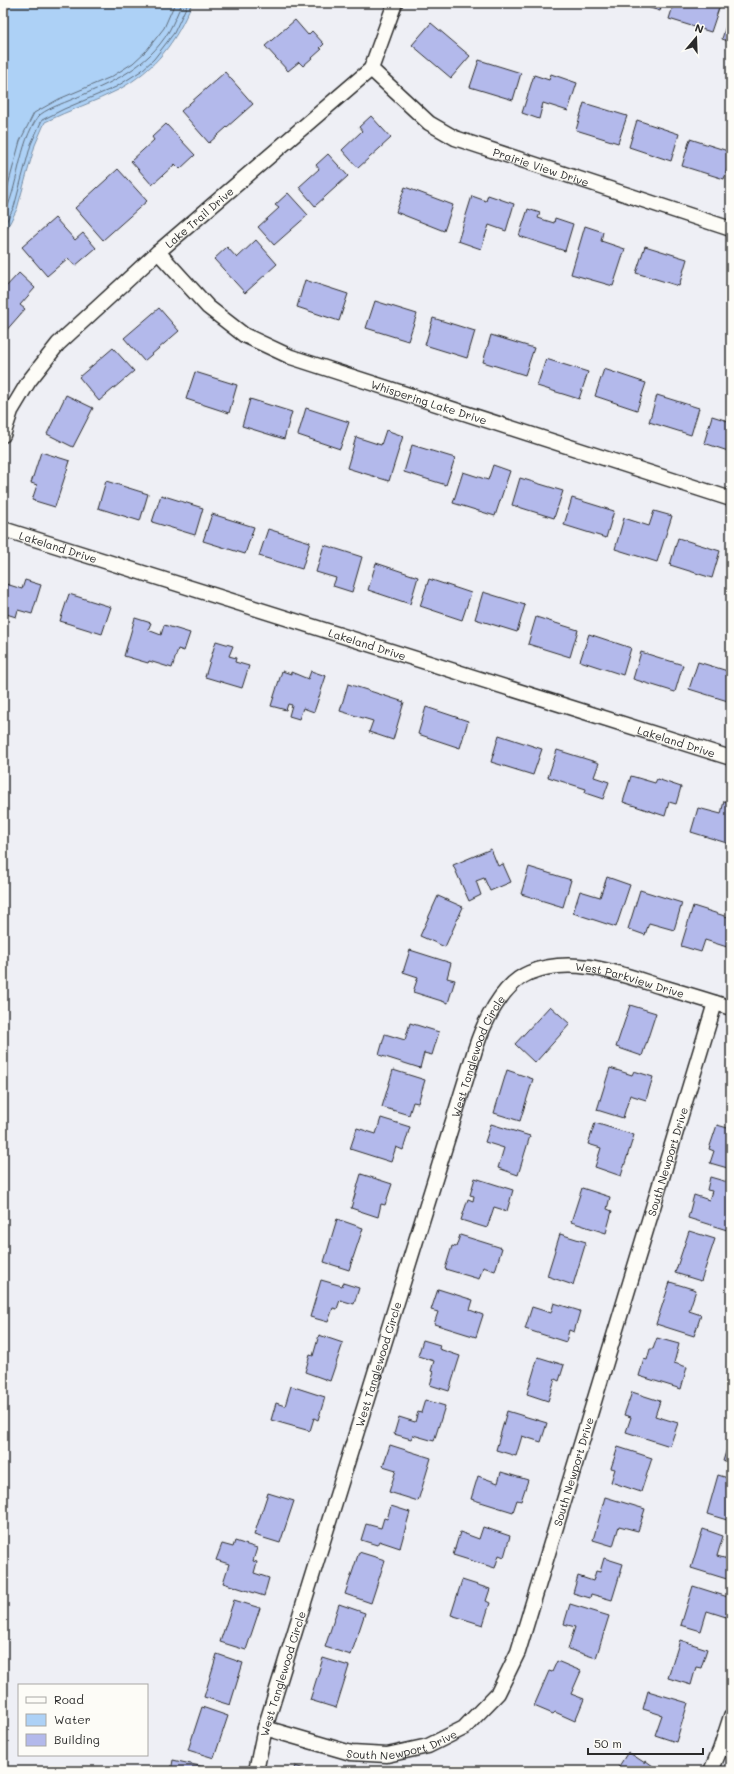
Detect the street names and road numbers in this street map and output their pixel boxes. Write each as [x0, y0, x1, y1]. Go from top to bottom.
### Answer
street label: Prairie View Drive [491, 144, 591, 189]
street label: Lake Trail Drive [161, 183, 237, 251]
street label: Whispering Lake Drive [369, 376, 489, 427]
street label: Lakeland Drive [18, 527, 99, 566]
street label: Lakeland Drive [327, 624, 408, 663]
street label: Lakeland Drive [636, 722, 717, 760]
street label: West Parkview Drive [575, 958, 686, 1001]
street label: West Tanglewood Circle [447, 991, 508, 1119]
street label: South Newport Drive [643, 1105, 691, 1218]
street label: West Tanglewood Circle [351, 1299, 404, 1428]
street label: South Newport Drive [549, 1415, 596, 1528]
street label: West Tanglewood Circle [256, 1609, 308, 1737]
street label: South Newport Drive [345, 1725, 459, 1763]

